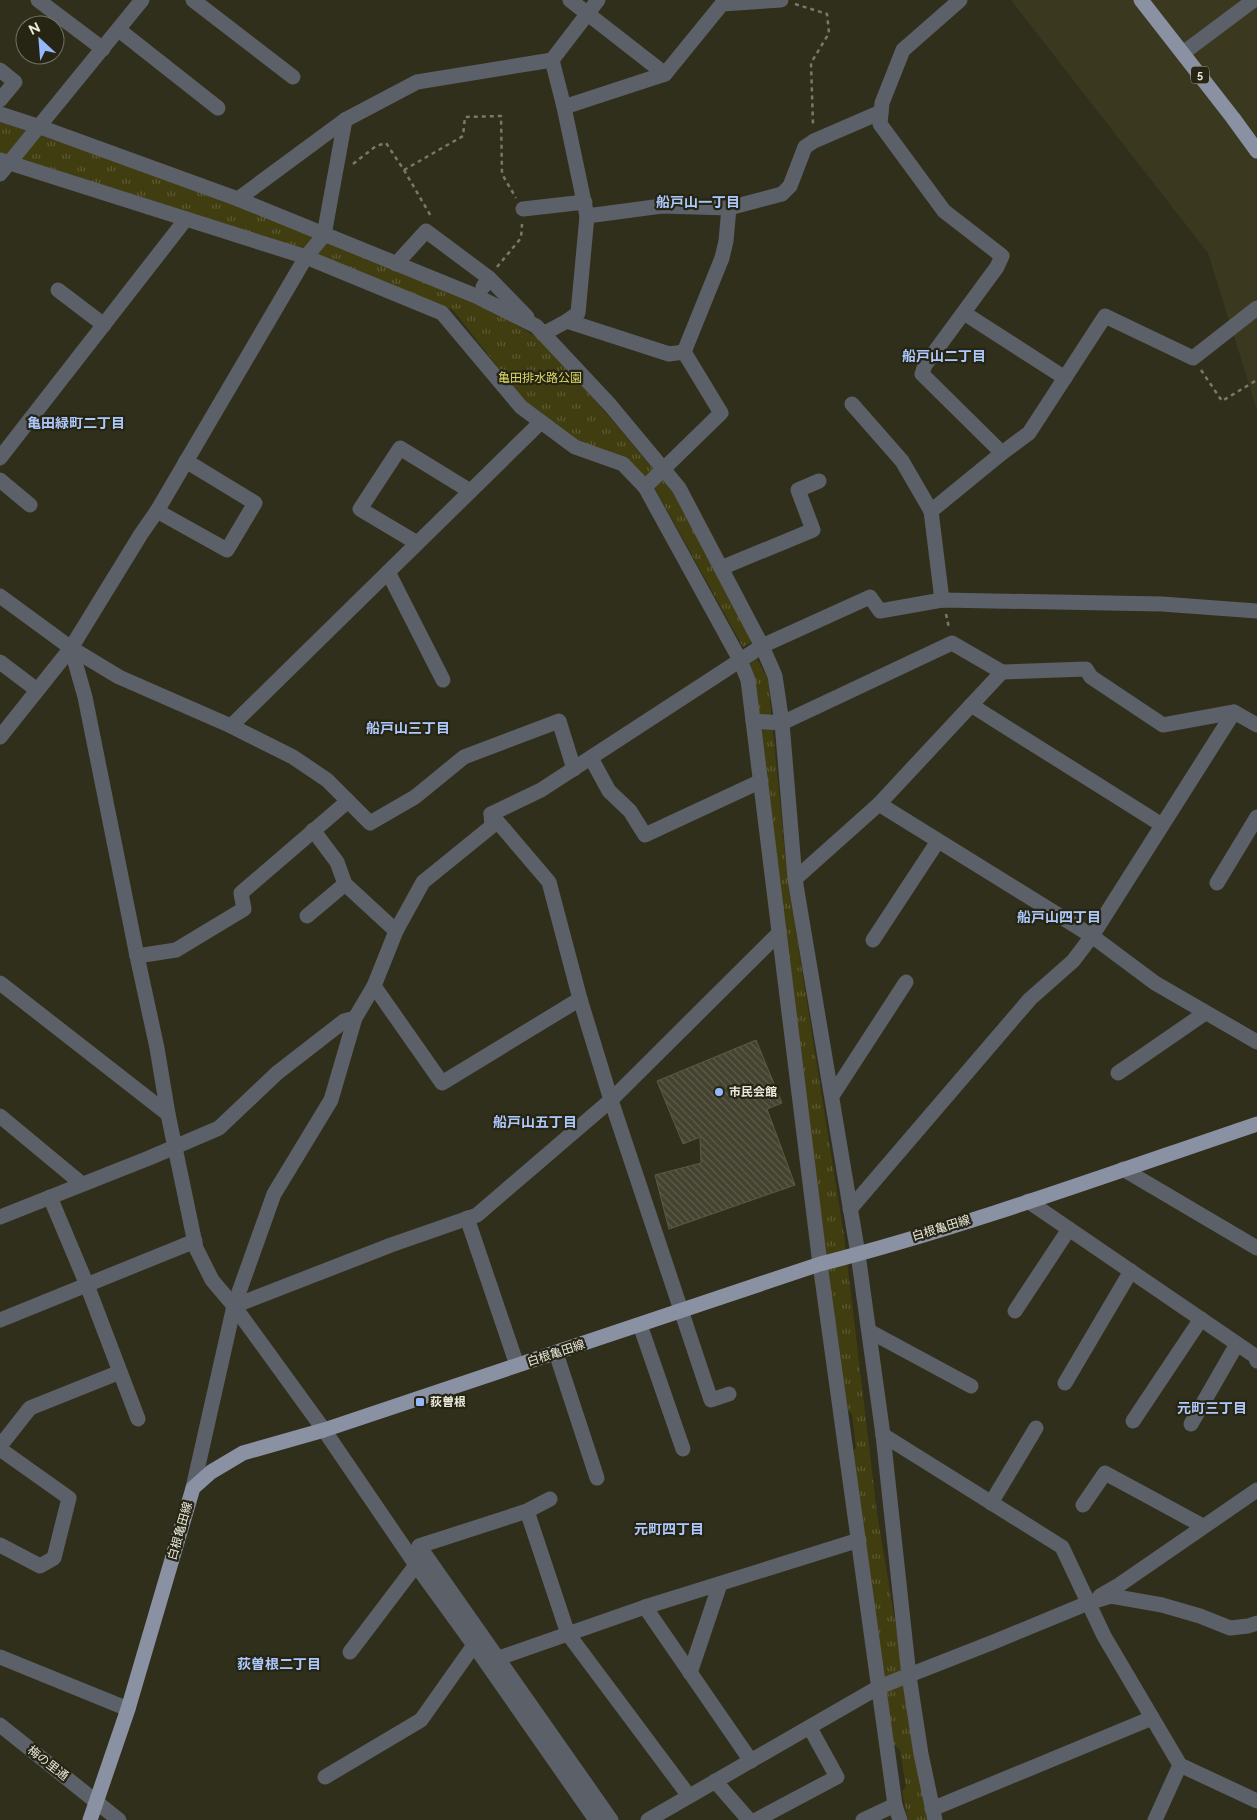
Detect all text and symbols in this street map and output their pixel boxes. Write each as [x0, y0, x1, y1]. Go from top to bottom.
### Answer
north arrow [15, 15, 65, 65]
text: N [26, 19, 43, 38]
road number: 5 [1191, 66, 1209, 84]
district label: 船戸山一丁目 [656, 194, 740, 210]
district label: 船戸山二丁目 [902, 348, 986, 364]
park label: 亀田排水路公園 [498, 371, 582, 385]
district label: 亀田緑町二丁目 [27, 415, 125, 431]
district label: 船戸山三丁目 [366, 720, 450, 736]
district label: 船戸山四丁目 [1017, 909, 1101, 925]
place label: 市民会館 [729, 1085, 777, 1099]
marker: 市民会館 [713, 1086, 725, 1098]
district label: 船戸山五丁目 [493, 1114, 577, 1130]
street label: 白根亀田線 [910, 1213, 972, 1243]
street label: 白根亀田線 [525, 1337, 587, 1369]
place label: 荻曽根 [430, 1395, 466, 1409]
marker: 荻曽根 [414, 1396, 426, 1408]
district label: 元町三丁目 [1177, 1400, 1247, 1416]
street label: 白根亀田線 [165, 1500, 195, 1562]
district label: 元町四丁目 [634, 1521, 704, 1537]
district label: 荻曽根二丁目 [237, 1656, 321, 1672]
street label: 梅の里通 [25, 1743, 71, 1783]

